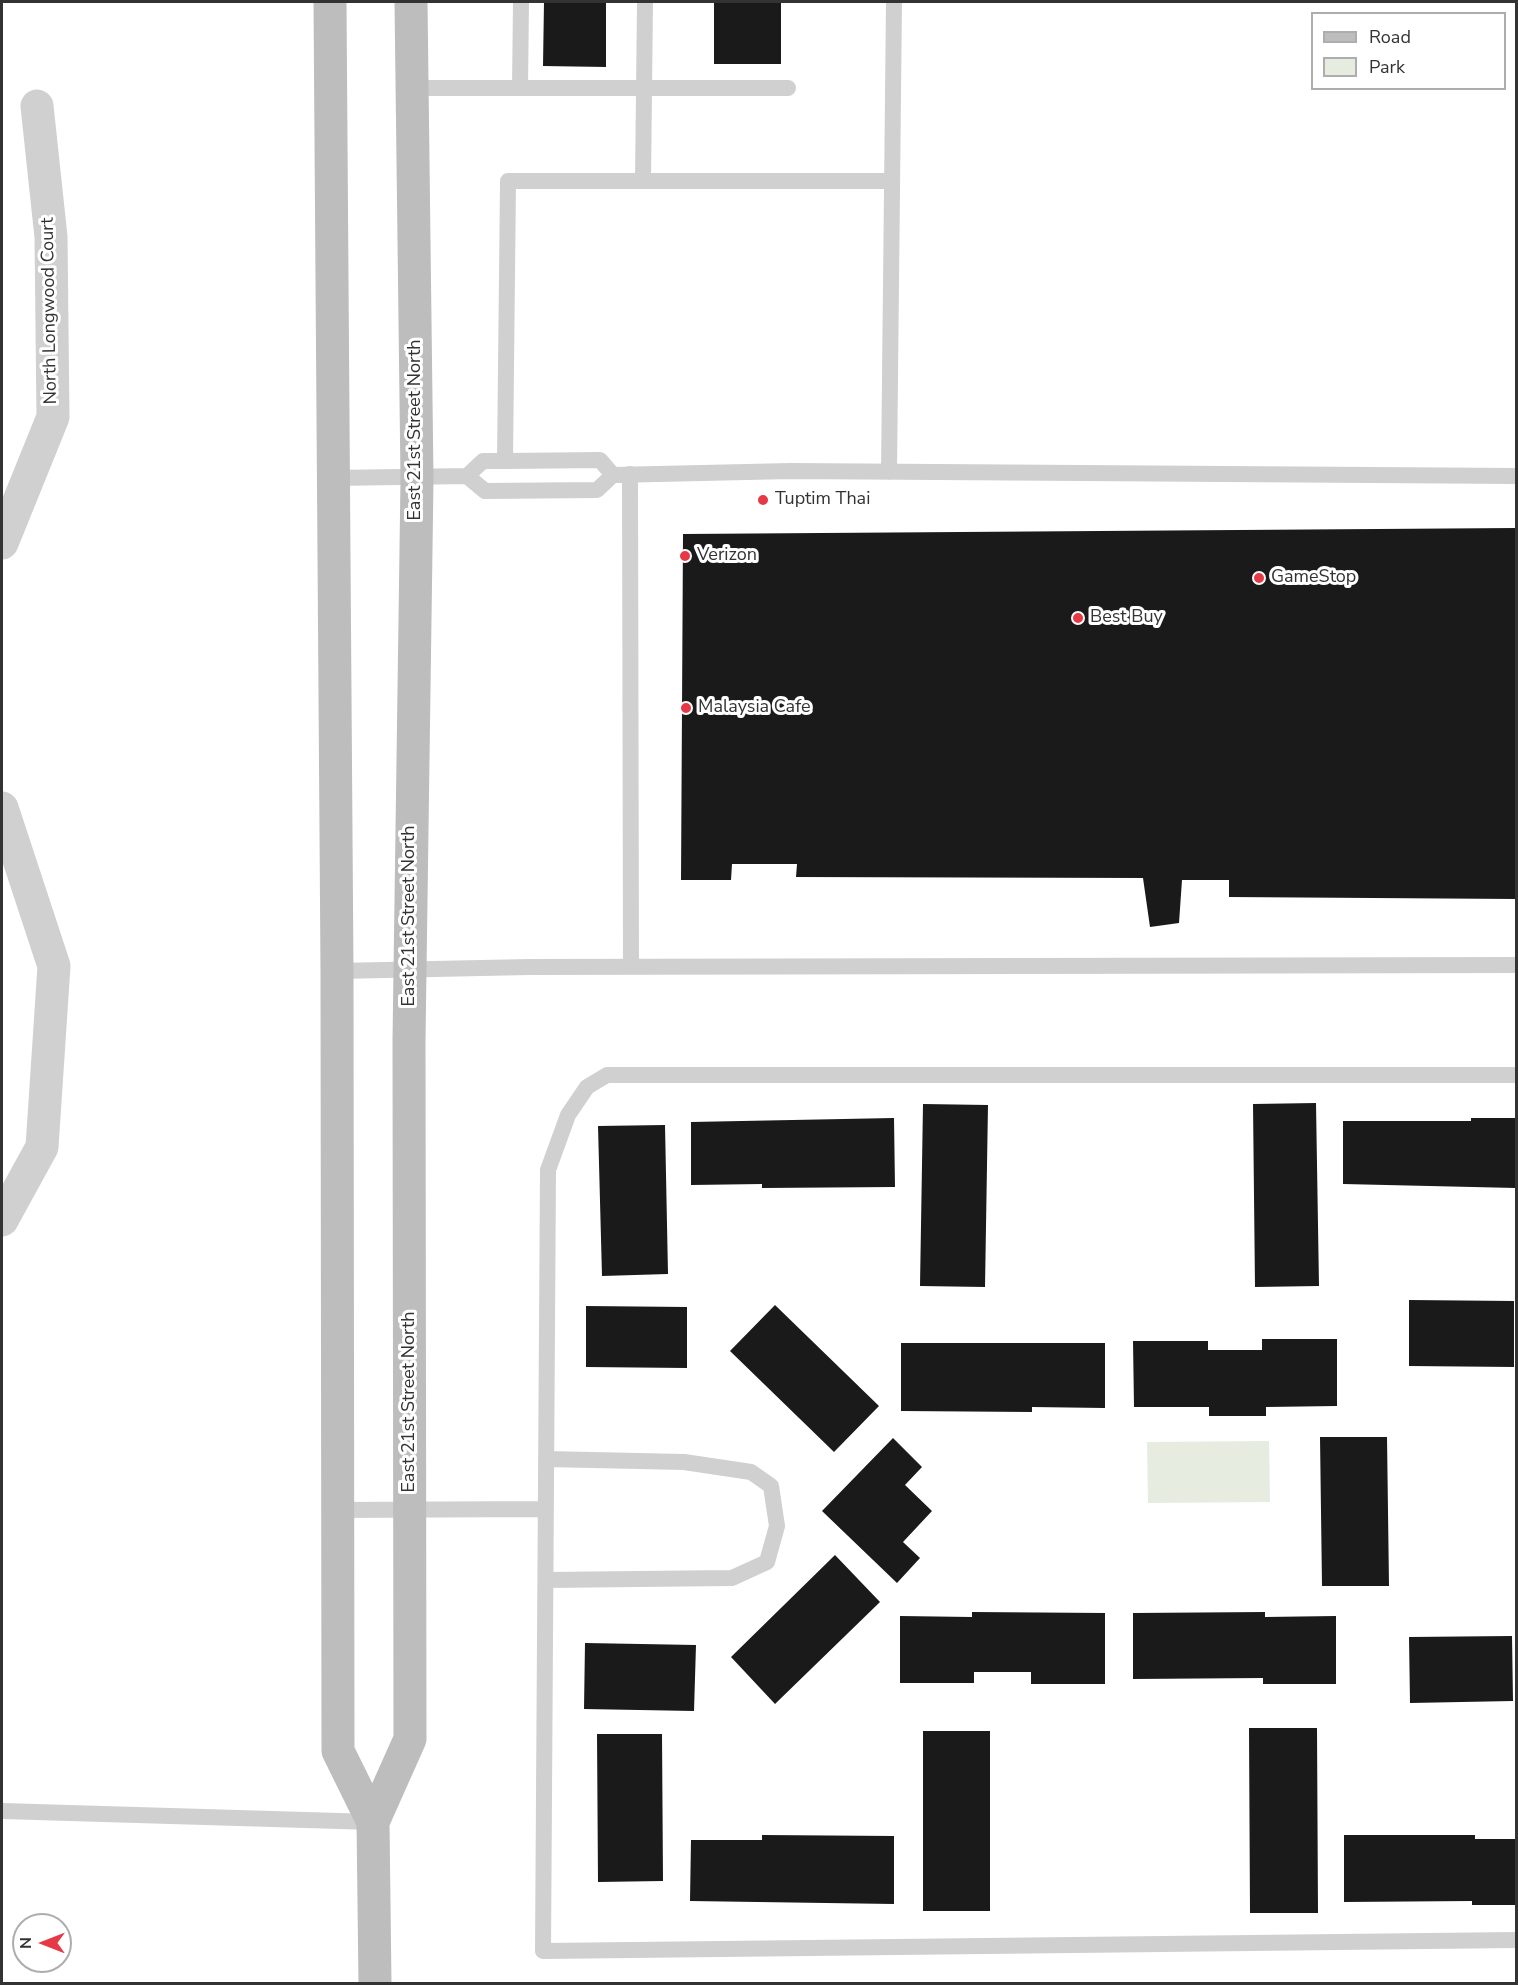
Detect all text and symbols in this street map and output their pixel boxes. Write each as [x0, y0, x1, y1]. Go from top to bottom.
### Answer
legend [1311, 12, 1506, 90]
text: Road [1369, 25, 1411, 49]
text: Park [1369, 55, 1405, 79]
street label: North Longwood Court [38, 217, 62, 405]
street label: East 21st Street North [405, 340, 427, 520]
place label: Tuptim Thai [775, 489, 870, 511]
marker: Tuptim Thai [756, 493, 770, 507]
place label: Verizon [697, 545, 757, 567]
marker: Verizon [678, 549, 692, 563]
place label: GameStop [1271, 567, 1356, 589]
marker: GameStop [1252, 571, 1266, 585]
place label: Best Buy [1090, 607, 1163, 629]
marker: Best Buy [1071, 611, 1085, 625]
place label: Malaysia Cafe [698, 697, 810, 719]
marker: Malaysia Cafe [679, 701, 693, 715]
street label: East 21st Street North [399, 826, 421, 1006]
street label: East 21st Street North [399, 1312, 421, 1492]
north arrow [12, 1913, 72, 1973]
text: N [15, 1937, 37, 1949]

